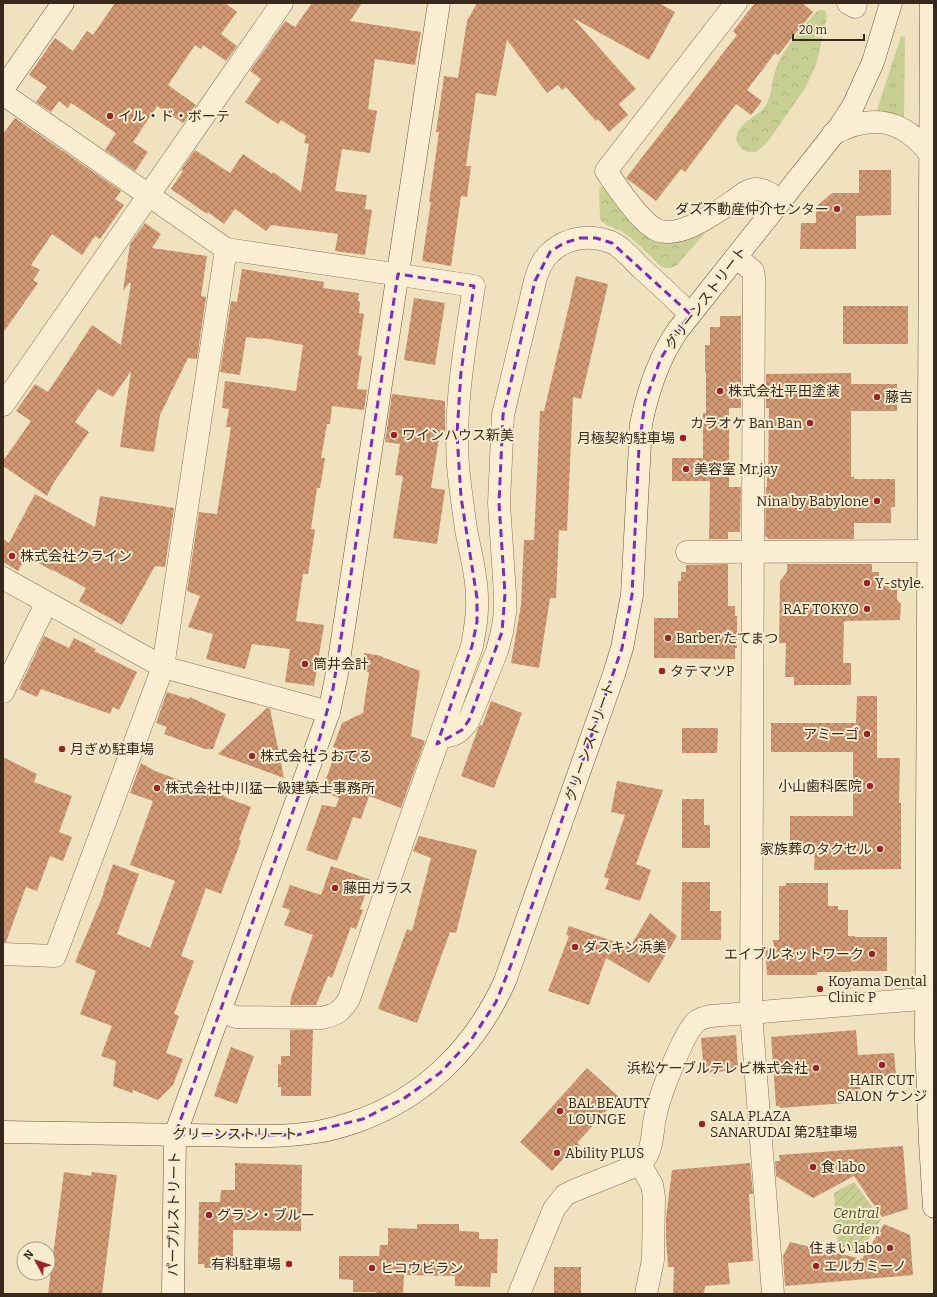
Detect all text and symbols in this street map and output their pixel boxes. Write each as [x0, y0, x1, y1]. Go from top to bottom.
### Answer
scale bar [793, 16, 864, 42]
text: 20 m [799, 23, 828, 37]
place label: イル・ド・ボーテ [118, 108, 230, 125]
marker: イル・ド・ボーテ [105, 111, 115, 121]
place label: ダズ不動産仲介センター [675, 201, 829, 218]
marker: ダズ不動産仲介センター [832, 204, 842, 214]
street label: グリーンストリート [662, 243, 750, 353]
place label: 株式会社平田塗装 [728, 383, 840, 400]
marker: 株式会社平田塗装 [715, 386, 725, 396]
place label: 藤吉 [885, 389, 913, 406]
marker: 藤吉 [872, 392, 882, 402]
place label: カラオケ Ban Ban [690, 415, 802, 432]
marker: カラオケ Ban Ban [805, 418, 815, 428]
place label: ワインハウス新美 [402, 427, 514, 444]
marker: ワインハウス新美 [389, 430, 399, 440]
place label: 月極契約駐車場 [577, 430, 675, 447]
marker: 月極契約駐車場 [678, 433, 688, 443]
place label: 美容室 Mr.jay [694, 461, 779, 478]
marker: 美容室 Mr.jay [681, 464, 691, 474]
place label: Nina by Babylone [756, 493, 869, 510]
marker: Nina by Babylone [872, 496, 882, 506]
place label: 株式会社クライン [20, 548, 132, 565]
marker: 株式会社クライン [7, 551, 17, 561]
place label: Y-style. [875, 575, 924, 592]
marker: Y-style. [862, 578, 872, 588]
place label: RAF TOKYO [783, 601, 859, 618]
marker: RAF TOKYO [862, 604, 872, 614]
place label: Barber たてまつ [676, 630, 778, 647]
marker: Barber たてまつ [663, 633, 673, 643]
place label: 筒井会計 [313, 656, 369, 673]
marker: 筒井会計 [300, 659, 310, 669]
place label: タテマツP [670, 663, 734, 680]
marker: タテマツP [657, 666, 667, 676]
street label: グリーンストリート [562, 680, 618, 804]
place label: アミーゴ [803, 726, 859, 743]
marker: アミーゴ [862, 729, 872, 739]
place label: 月ぎめ駐車場 [70, 741, 154, 758]
marker: 月ぎめ駐車場 [57, 744, 67, 754]
place label: 株式会社うおてる [260, 748, 372, 765]
marker: 株式会社うおてる [247, 751, 257, 761]
place label: 小山歯科医院 [778, 778, 862, 795]
place label: 株式会社中川猛一級建築士事務所 [165, 780, 375, 797]
marker: 小山歯科医院 [865, 781, 875, 791]
marker: 株式会社中川猛一級建築士事務所 [152, 783, 162, 793]
place label: 家族葬のタクセル [760, 841, 872, 858]
marker: 家族葬のタクセル [875, 844, 885, 854]
place label: 藤田ガラス [343, 880, 413, 897]
marker: 藤田ガラス [330, 883, 340, 893]
place label: ダスキン浜美 [583, 939, 667, 956]
marker: ダスキン浜美 [570, 942, 580, 952]
place label: エイブルネットワーク [724, 946, 864, 963]
marker: エイブルネットワーク [867, 949, 877, 959]
place label: Koyama Dental Clinic P [828, 973, 927, 1006]
marker: Koyama Dental Clinic P [815, 984, 825, 994]
place label: 浜松ケーブルテレビ株式会社 [627, 1060, 808, 1077]
marker: HAIR CUT SALON ケンジ [877, 1060, 887, 1070]
marker: 浜松ケーブルテレビ株式会社 [811, 1063, 821, 1073]
place label: HAIR CUT SALON ケンジ [837, 1072, 927, 1105]
place label: BAL BEAUTY LOUNGE [568, 1095, 650, 1128]
marker: BAL BEAUTY LOUNGE [555, 1106, 565, 1116]
place label: SALA PLAZA SANARUDAI 第2駐車場 [710, 1108, 857, 1141]
marker: SALA PLAZA SANARUDAI 第2駐車場 [697, 1119, 707, 1129]
street label: グリーンストリート [172, 1126, 298, 1143]
place label: Ability PLUS [565, 1145, 644, 1162]
marker: Ability PLUS [552, 1148, 562, 1158]
street label: パープルストリート [164, 1151, 184, 1277]
place label: 食 labo [821, 1159, 865, 1176]
marker: 食 labo [808, 1162, 818, 1172]
park label: Central Garden [832, 1205, 880, 1238]
place label: グラン・ブルー [217, 1207, 315, 1224]
marker: グラン・ブルー [204, 1210, 214, 1220]
place label: 住まい labo [810, 1240, 882, 1257]
north arrow [16, 1241, 56, 1281]
marker: 住まい labo [885, 1243, 895, 1253]
text: N [21, 1247, 37, 1262]
place label: 有料駐車場 [211, 1256, 281, 1273]
place label: エルカミーノ [824, 1258, 907, 1275]
marker: 有料駐車場 [284, 1259, 294, 1269]
place label: ヒコウビラン [380, 1260, 463, 1277]
marker: エルカミーノ [811, 1261, 821, 1271]
marker: ヒコウビラン [367, 1263, 377, 1273]

